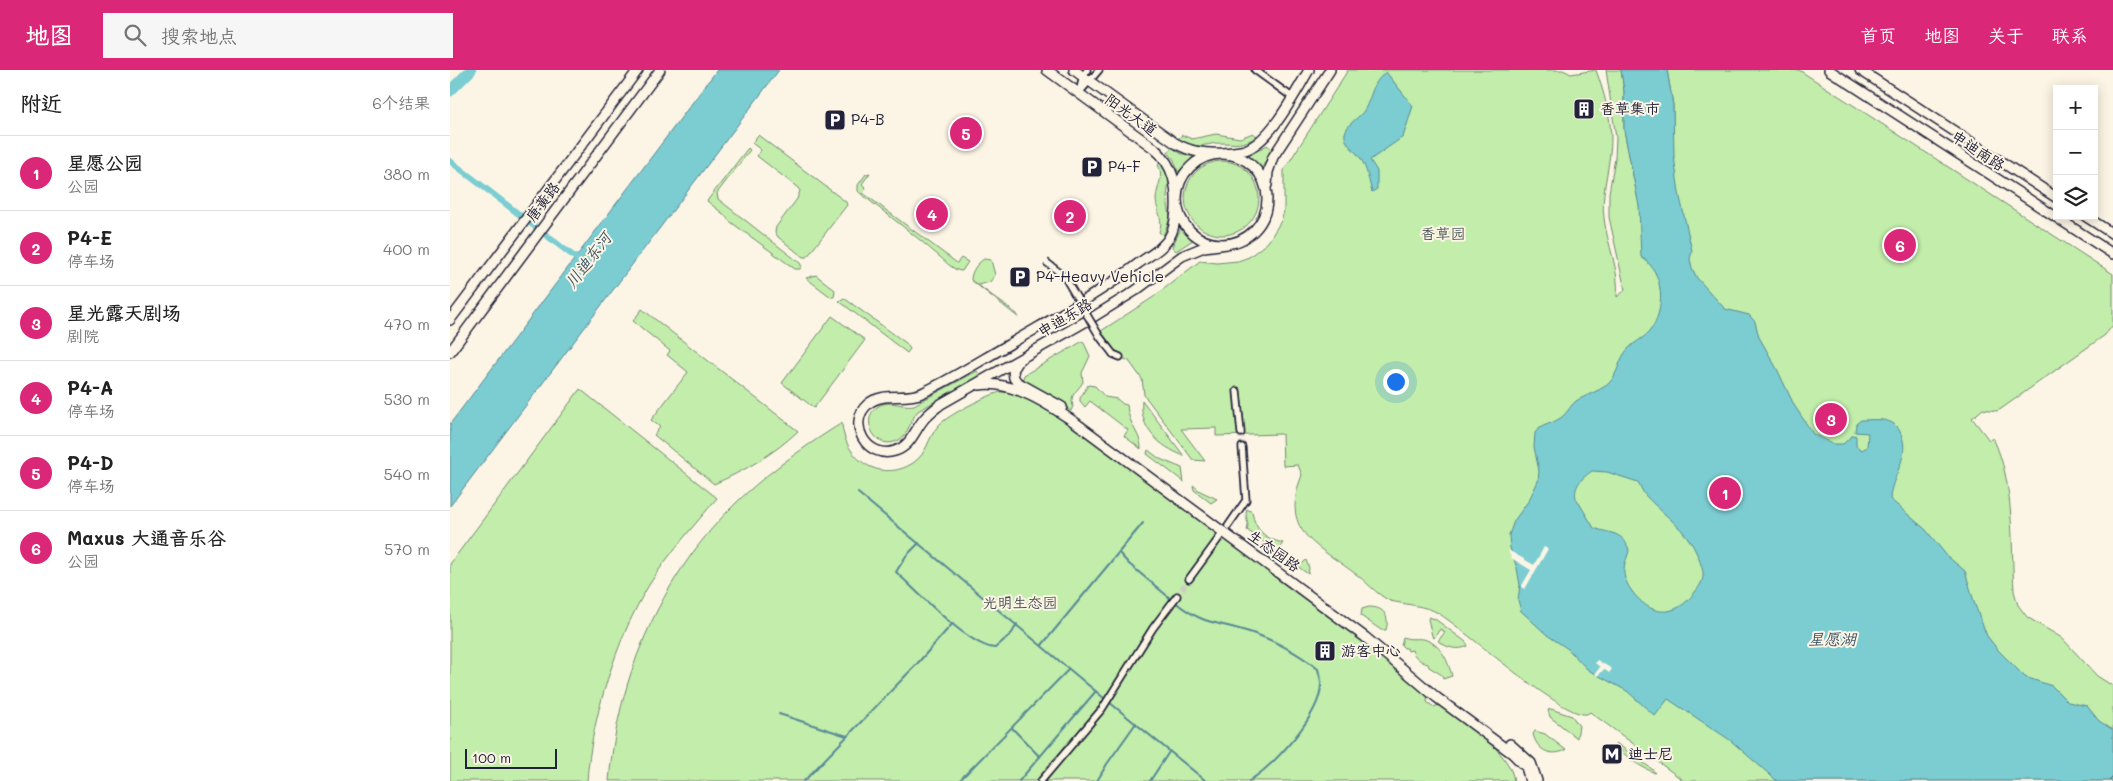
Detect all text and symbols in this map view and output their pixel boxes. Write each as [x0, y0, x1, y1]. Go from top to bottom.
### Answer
search box [103, 13, 453, 58]
text: 地图 [25, 19, 73, 50]
icon: search [121, 21, 149, 49]
text: 搜索地点 [161, 23, 237, 48]
text: 首页 [1860, 23, 1896, 47]
text: 地图 [1924, 23, 1960, 47]
text: 关于 [1988, 23, 2024, 47]
text: 联系 [2052, 23, 2088, 47]
map controls [2053, 85, 2098, 220]
button: + [2053, 85, 2098, 130]
street label: 阳光大道 [1101, 88, 1162, 140]
text: 附近 [20, 89, 62, 116]
text: 6个结果 [372, 92, 430, 113]
building icon: 香草集市 [1572, 97, 1596, 121]
place label: 香草集市 [1600, 98, 1660, 118]
parking icon: P4-B [823, 108, 847, 132]
place label: P4-B [851, 109, 885, 129]
pin: 5 [950, 114, 982, 152]
street label: 申迪南路 [1948, 125, 2009, 175]
button: − [2053, 130, 2098, 175]
text: 星愿公园 [67, 150, 143, 175]
parking icon: P4-F [1080, 155, 1104, 179]
place label: P4-F [1108, 156, 1141, 176]
text: 1 [32, 163, 40, 184]
text: 380 m [383, 163, 430, 184]
text: 公园 [67, 175, 99, 196]
button: layers [2053, 175, 2098, 220]
street label: 唐黄路 [521, 177, 564, 225]
pin: 4 [916, 195, 948, 233]
pin: 2 [1054, 197, 1086, 235]
park label: 香草园 [1420, 223, 1466, 243]
text: P4-E [67, 225, 112, 250]
water label: 川迪东河 [560, 225, 617, 292]
pin: 6 [1884, 226, 1916, 264]
text: 2 [32, 238, 40, 259]
text: 400 m [383, 238, 430, 259]
text: 停车场 [67, 250, 115, 271]
parking icon: P4-Heavy Vehicle [1008, 265, 1032, 289]
place label: P4-Heavy Vehicle [1036, 266, 1164, 286]
street label: 申迪东路 [1034, 293, 1095, 341]
text: 星光露天剧场 [67, 300, 181, 325]
text: 3 [31, 313, 41, 334]
text: 470 m [384, 313, 430, 334]
text: 剧院 [67, 325, 99, 346]
your location [1383, 369, 1409, 395]
text: P4-A [67, 375, 113, 400]
text: 4 [31, 388, 41, 409]
text: 530 m [384, 388, 430, 409]
text: 停车场 [67, 400, 115, 421]
pin: 3 [1815, 400, 1847, 438]
text: P4-D [67, 450, 114, 475]
text: 5 [31, 463, 41, 484]
text: 540 m [384, 463, 430, 484]
pin: 1 [1709, 474, 1741, 512]
text: 停车场 [67, 475, 115, 496]
street label: 生态园路 [1244, 524, 1305, 576]
text: Maxus 大通音乐谷 [67, 525, 226, 550]
text: 6 [31, 538, 41, 559]
text: 570 m [384, 538, 430, 559]
text: 公园 [67, 550, 99, 571]
park label: 光明生态园 [982, 592, 1058, 612]
water label: 星愿湖 [1808, 628, 1858, 649]
building icon: 游客中心 [1313, 639, 1337, 663]
place label: 游客中心 [1341, 640, 1401, 660]
metro station icon: 迪士尼 [1600, 742, 1624, 766]
place label: 迪士尼 [1628, 743, 1673, 763]
scale bar [465, 746, 558, 769]
text: 100 m [472, 748, 511, 767]

